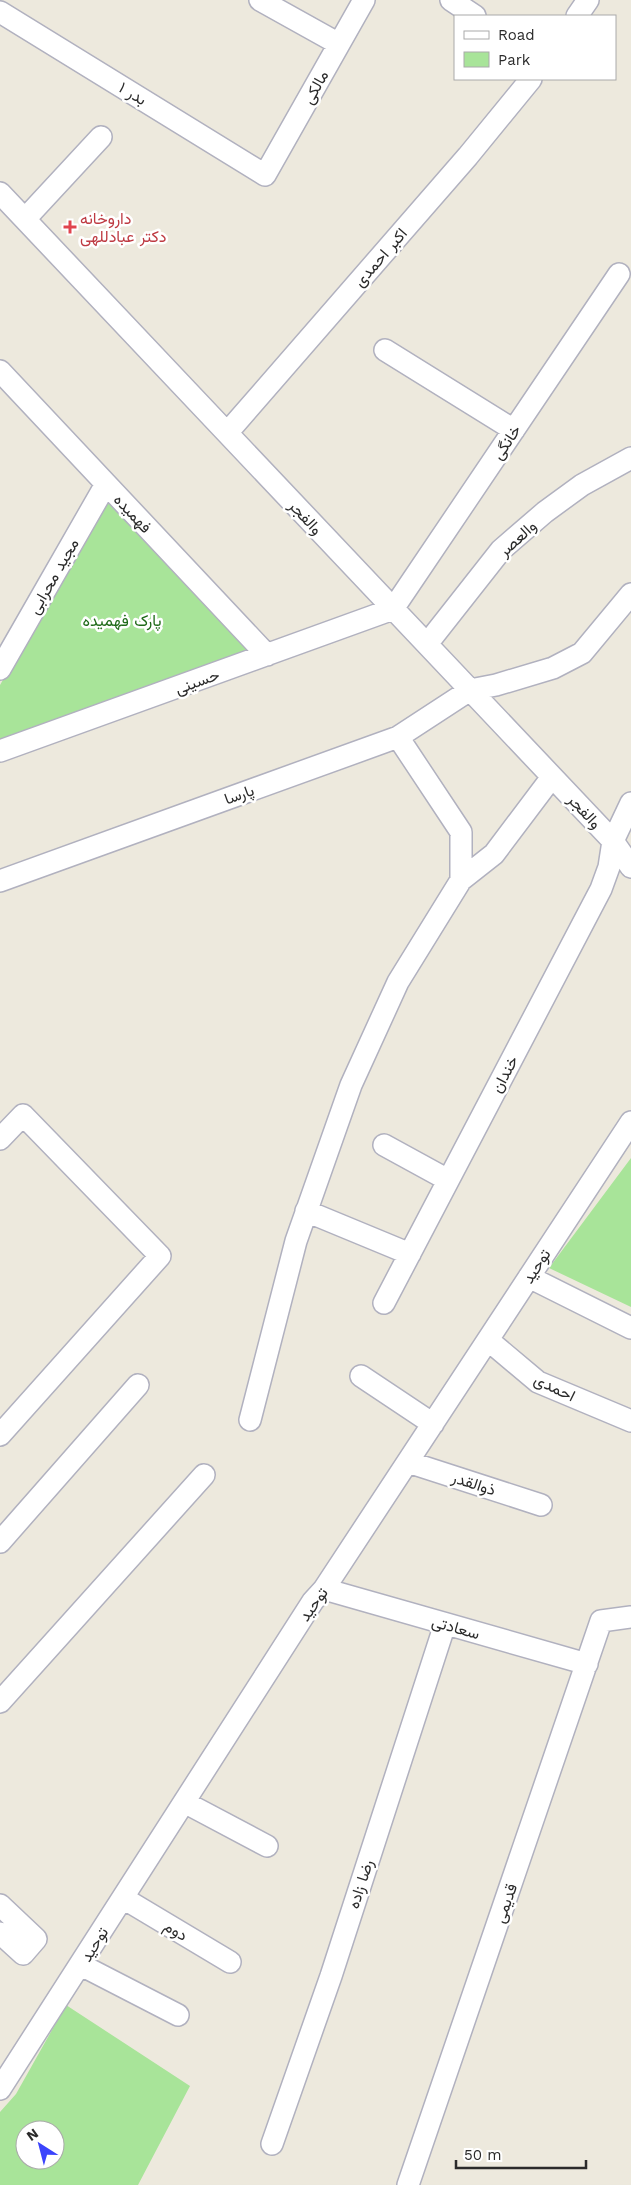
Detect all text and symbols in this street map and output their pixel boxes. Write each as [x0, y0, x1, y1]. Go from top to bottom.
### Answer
legend [454, 15, 616, 80]
text: Road [498, 26, 535, 44]
text: Park [498, 51, 531, 69]
street label: مالکی [298, 67, 333, 108]
street label: بدر ۱ [115, 78, 150, 110]
place label: داروخانه دکتر عبادللهی [80, 209, 166, 247]
marker: داروخانه دکتر عبادللهی [64, 221, 76, 233]
street label: اکبر احمدی [350, 224, 412, 291]
street label: خانگی [488, 421, 526, 464]
street label: فهمیده [109, 490, 155, 537]
street label: والفجر [283, 495, 326, 539]
street label: والعصر [494, 516, 541, 562]
street label: مجید محرابی [24, 535, 84, 618]
park label: پارک فهمیده [83, 611, 161, 632]
street label: حسینی [172, 665, 223, 699]
street label: پارسا [222, 780, 257, 810]
street label: والفجر [562, 789, 605, 833]
street label: خندان [487, 1052, 522, 1096]
street label: توحید [518, 1245, 555, 1288]
street label: احمدی [531, 1369, 578, 1406]
street label: ذوالقدر [448, 1467, 498, 1500]
street label: توحید [295, 1584, 333, 1625]
street label: سعادتی [429, 1612, 482, 1644]
street label: رضا زاده [344, 1857, 378, 1911]
street label: قدیمی [490, 1881, 522, 1926]
street label: دوم [160, 1916, 191, 1946]
street label: توحید [77, 1923, 113, 1966]
north arrow [15, 2120, 65, 2170]
text: N [23, 2125, 41, 2144]
scale bar [456, 2138, 586, 2170]
text: 50 m [464, 2146, 501, 2164]

